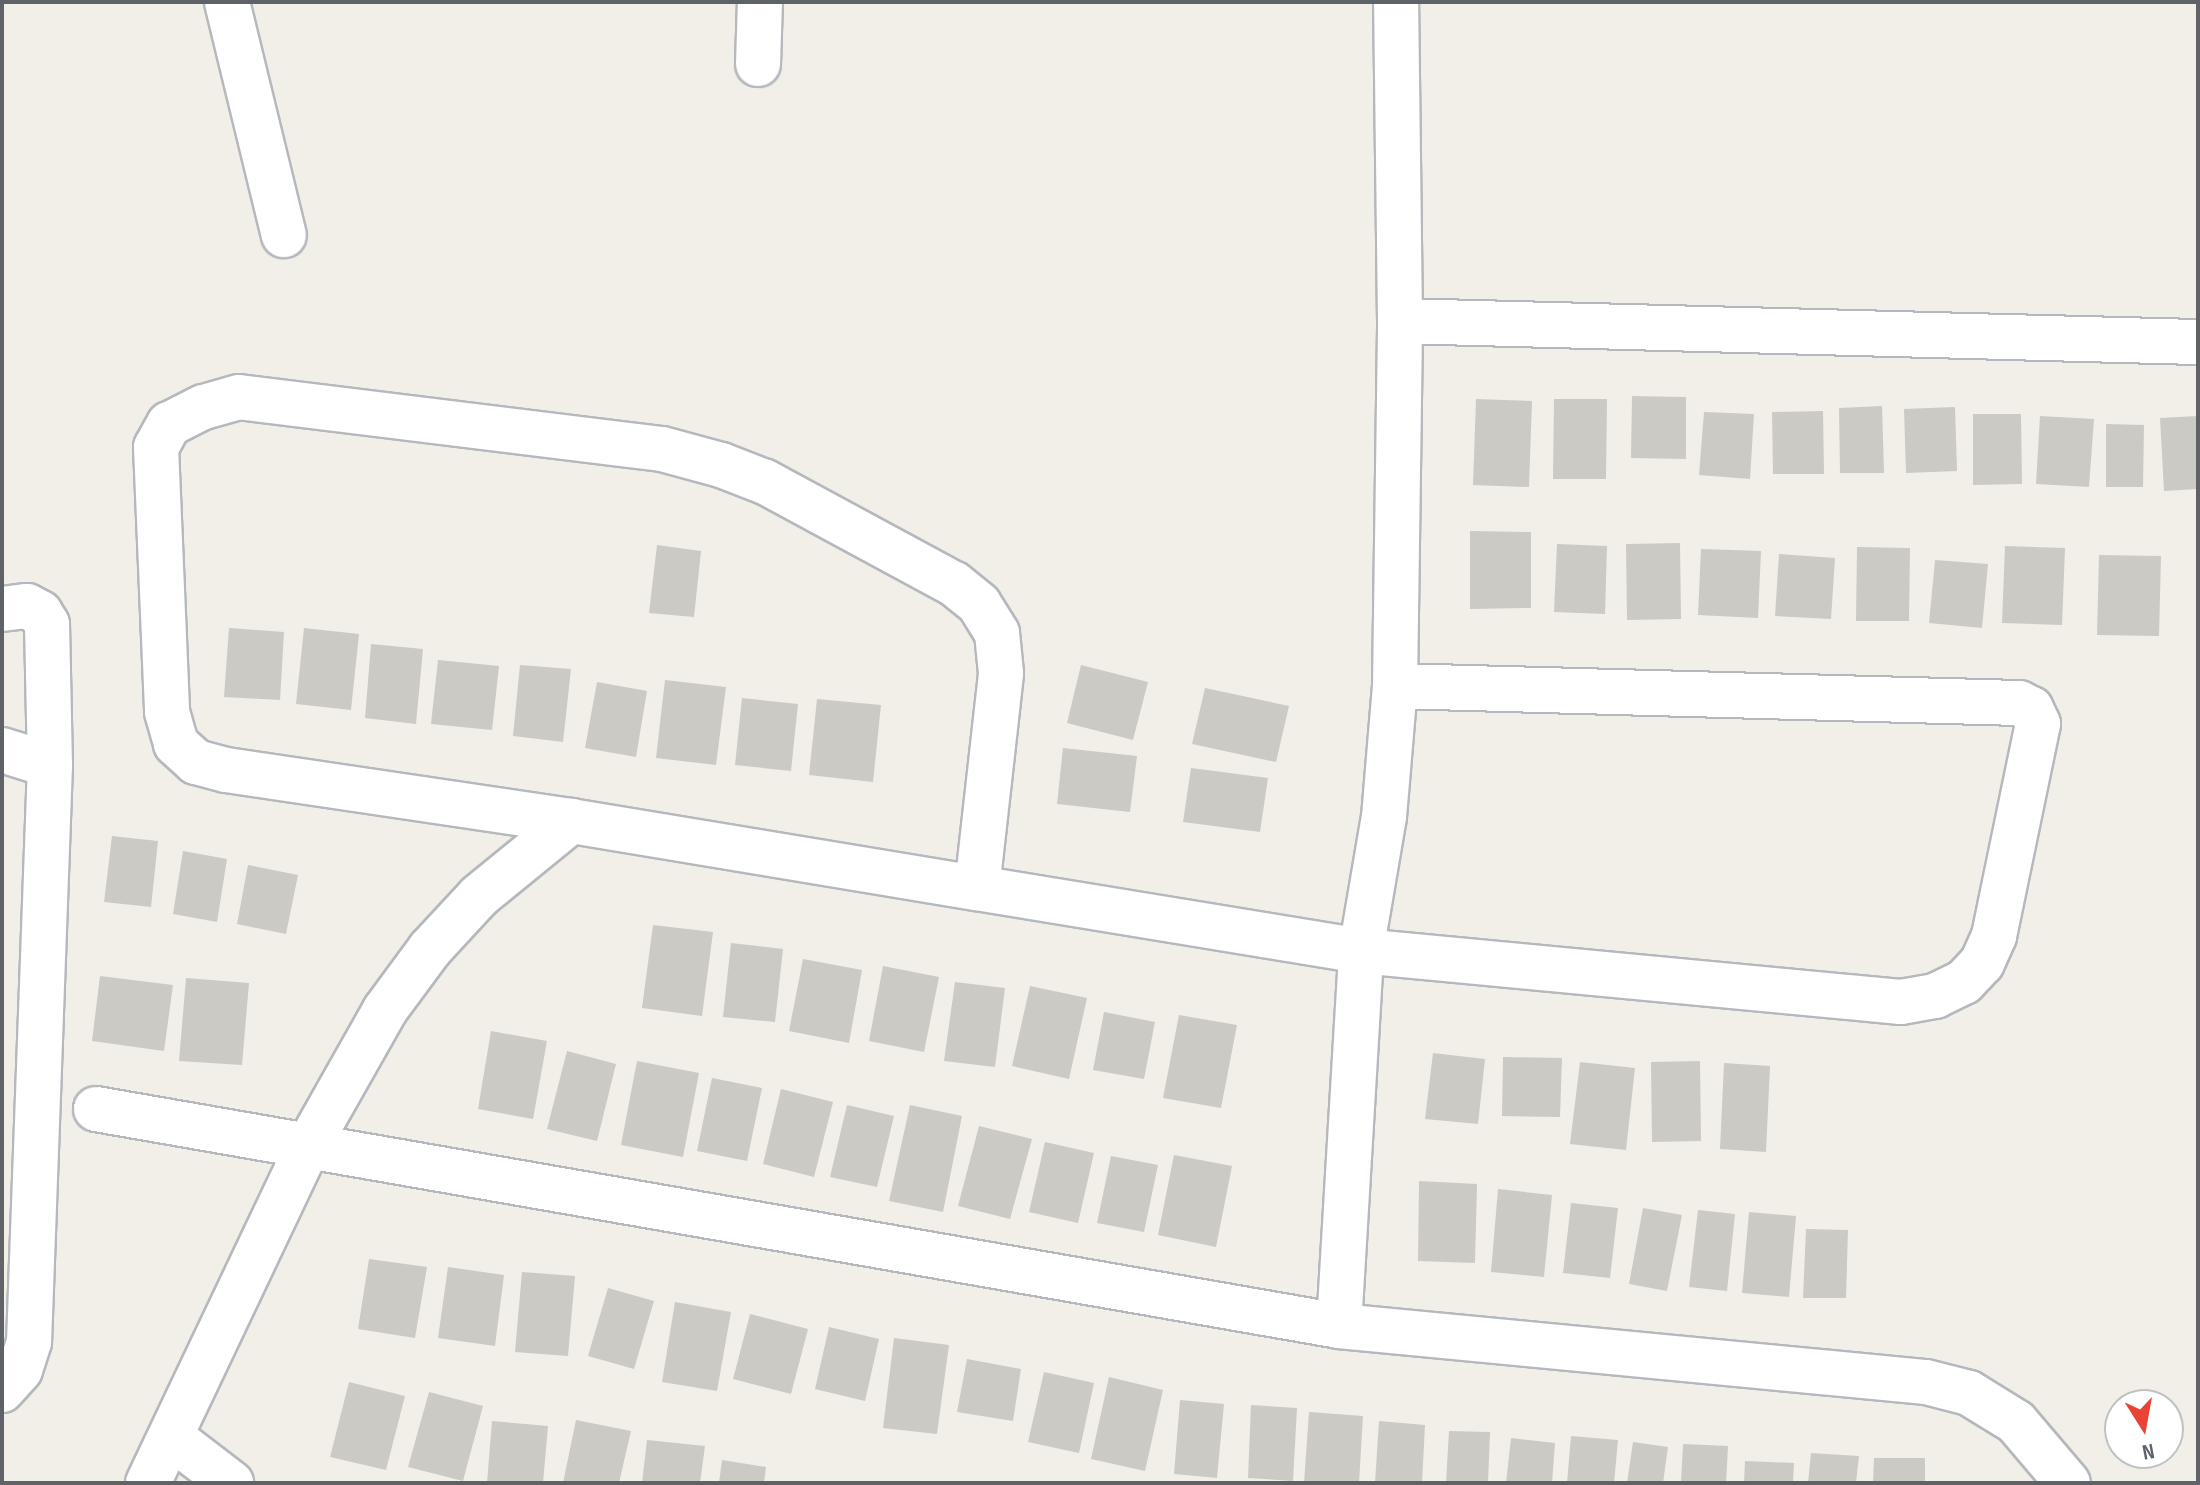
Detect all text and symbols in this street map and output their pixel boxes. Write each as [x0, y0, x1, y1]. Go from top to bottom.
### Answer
north arrow [2104, 1389, 2184, 1469]
text: N [2140, 1437, 2157, 1465]

